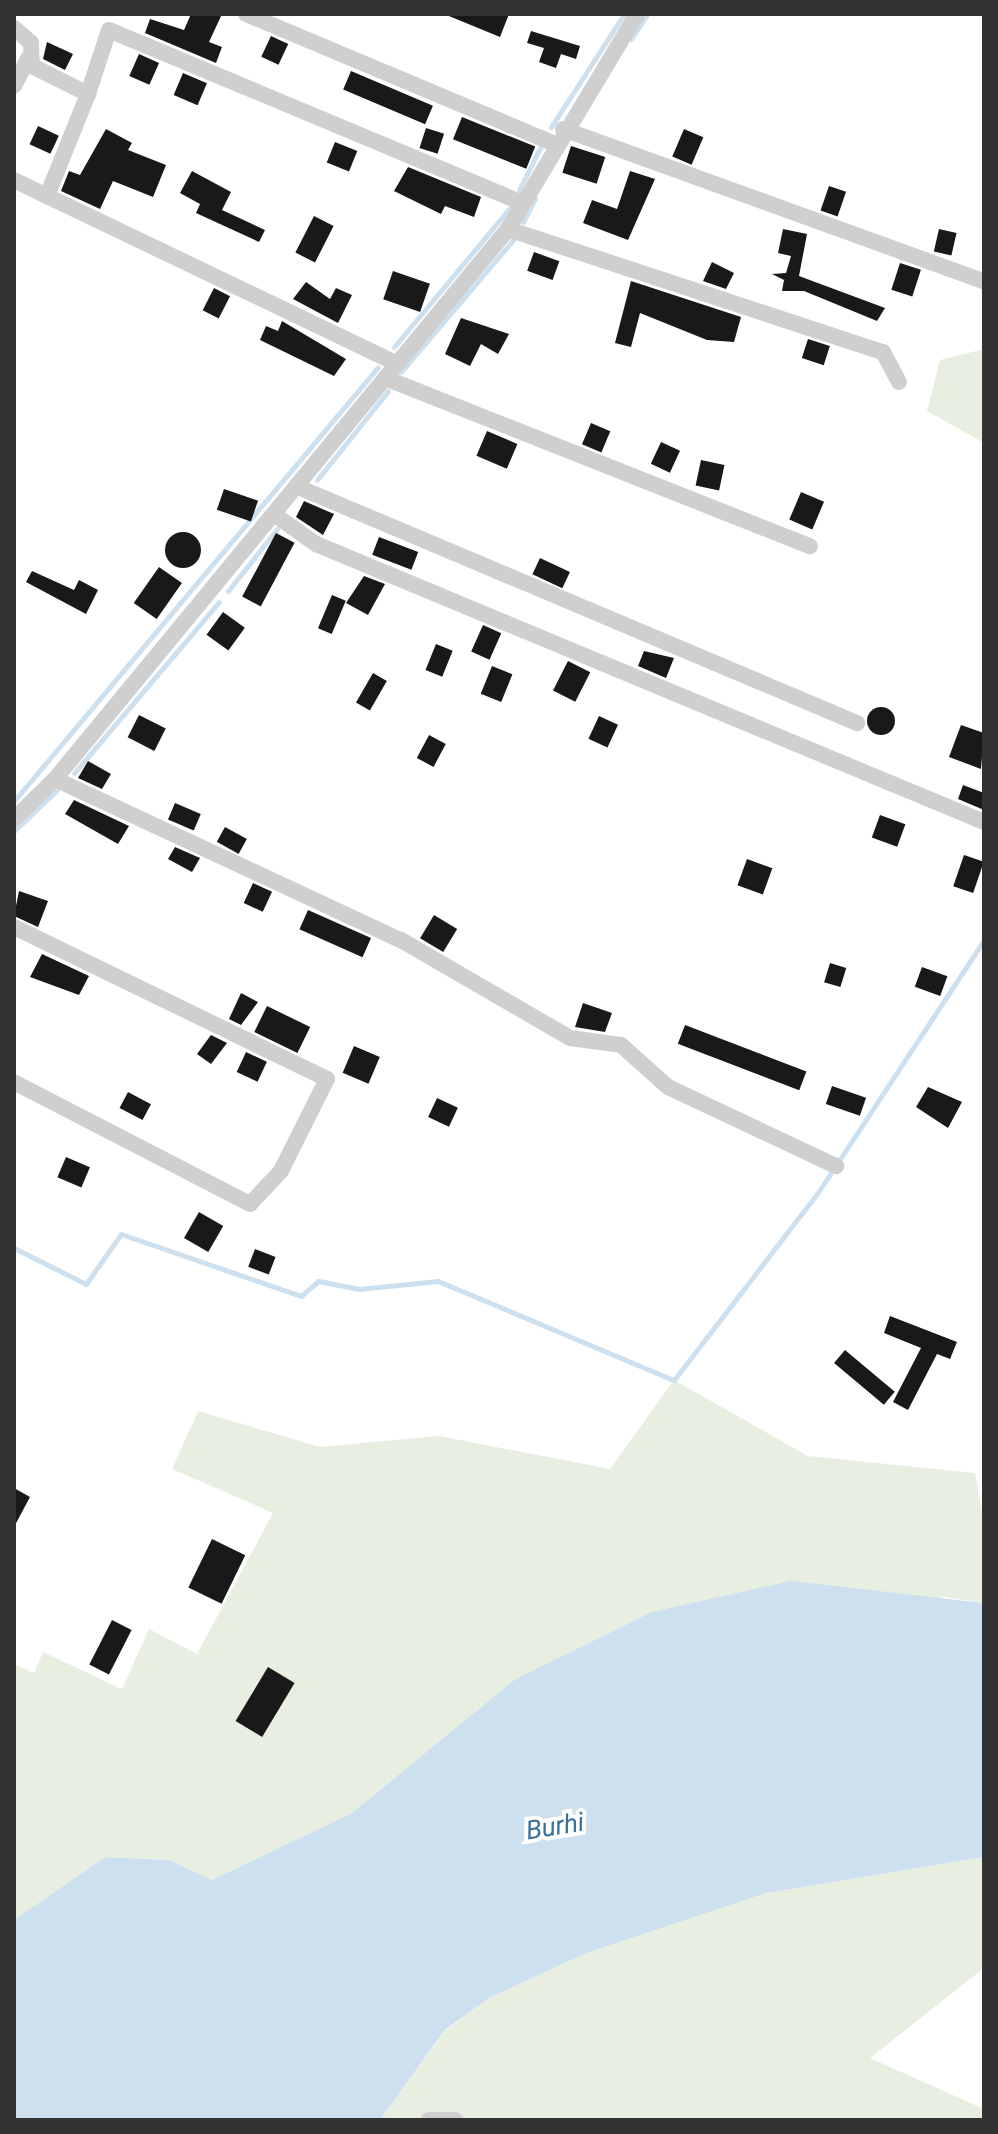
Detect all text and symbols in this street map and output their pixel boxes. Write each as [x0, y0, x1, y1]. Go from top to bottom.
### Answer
water label: Burhi [524, 1807, 586, 1847]

